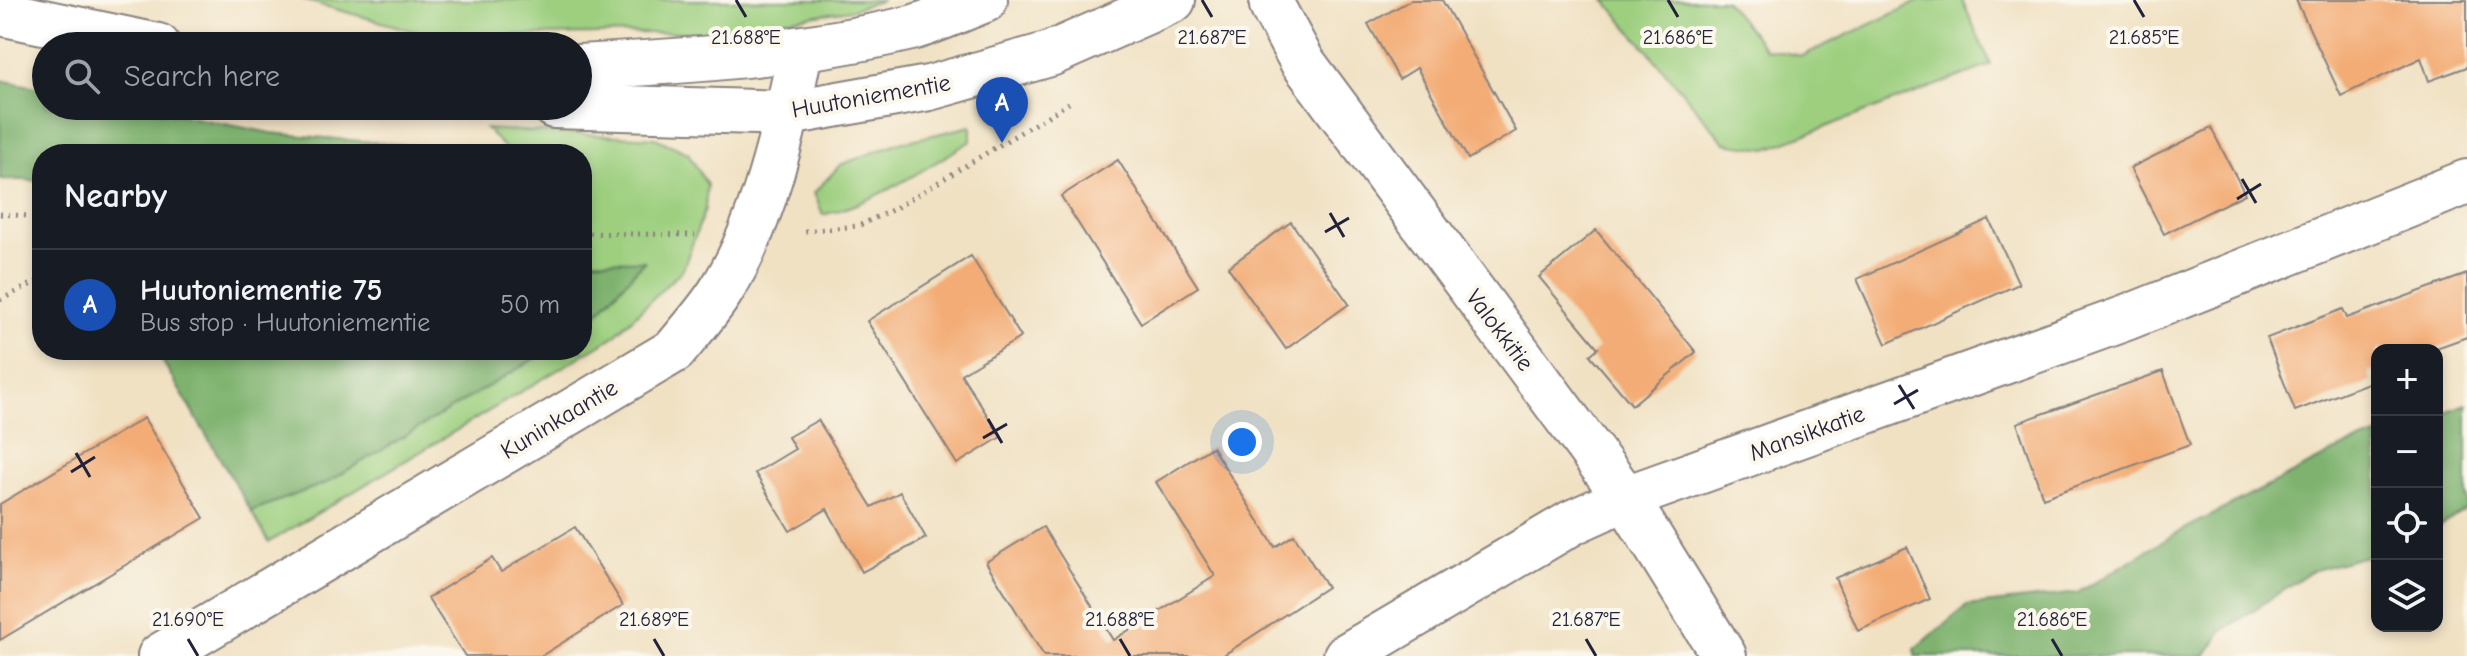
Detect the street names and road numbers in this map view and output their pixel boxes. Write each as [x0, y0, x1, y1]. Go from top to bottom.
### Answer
street label: Huutoniementie [789, 68, 953, 124]
street label: Valokkitie [1460, 284, 1540, 376]
street label: Kuninkaantie [496, 373, 622, 465]
street label: Mansikkatie [1746, 399, 1868, 467]

